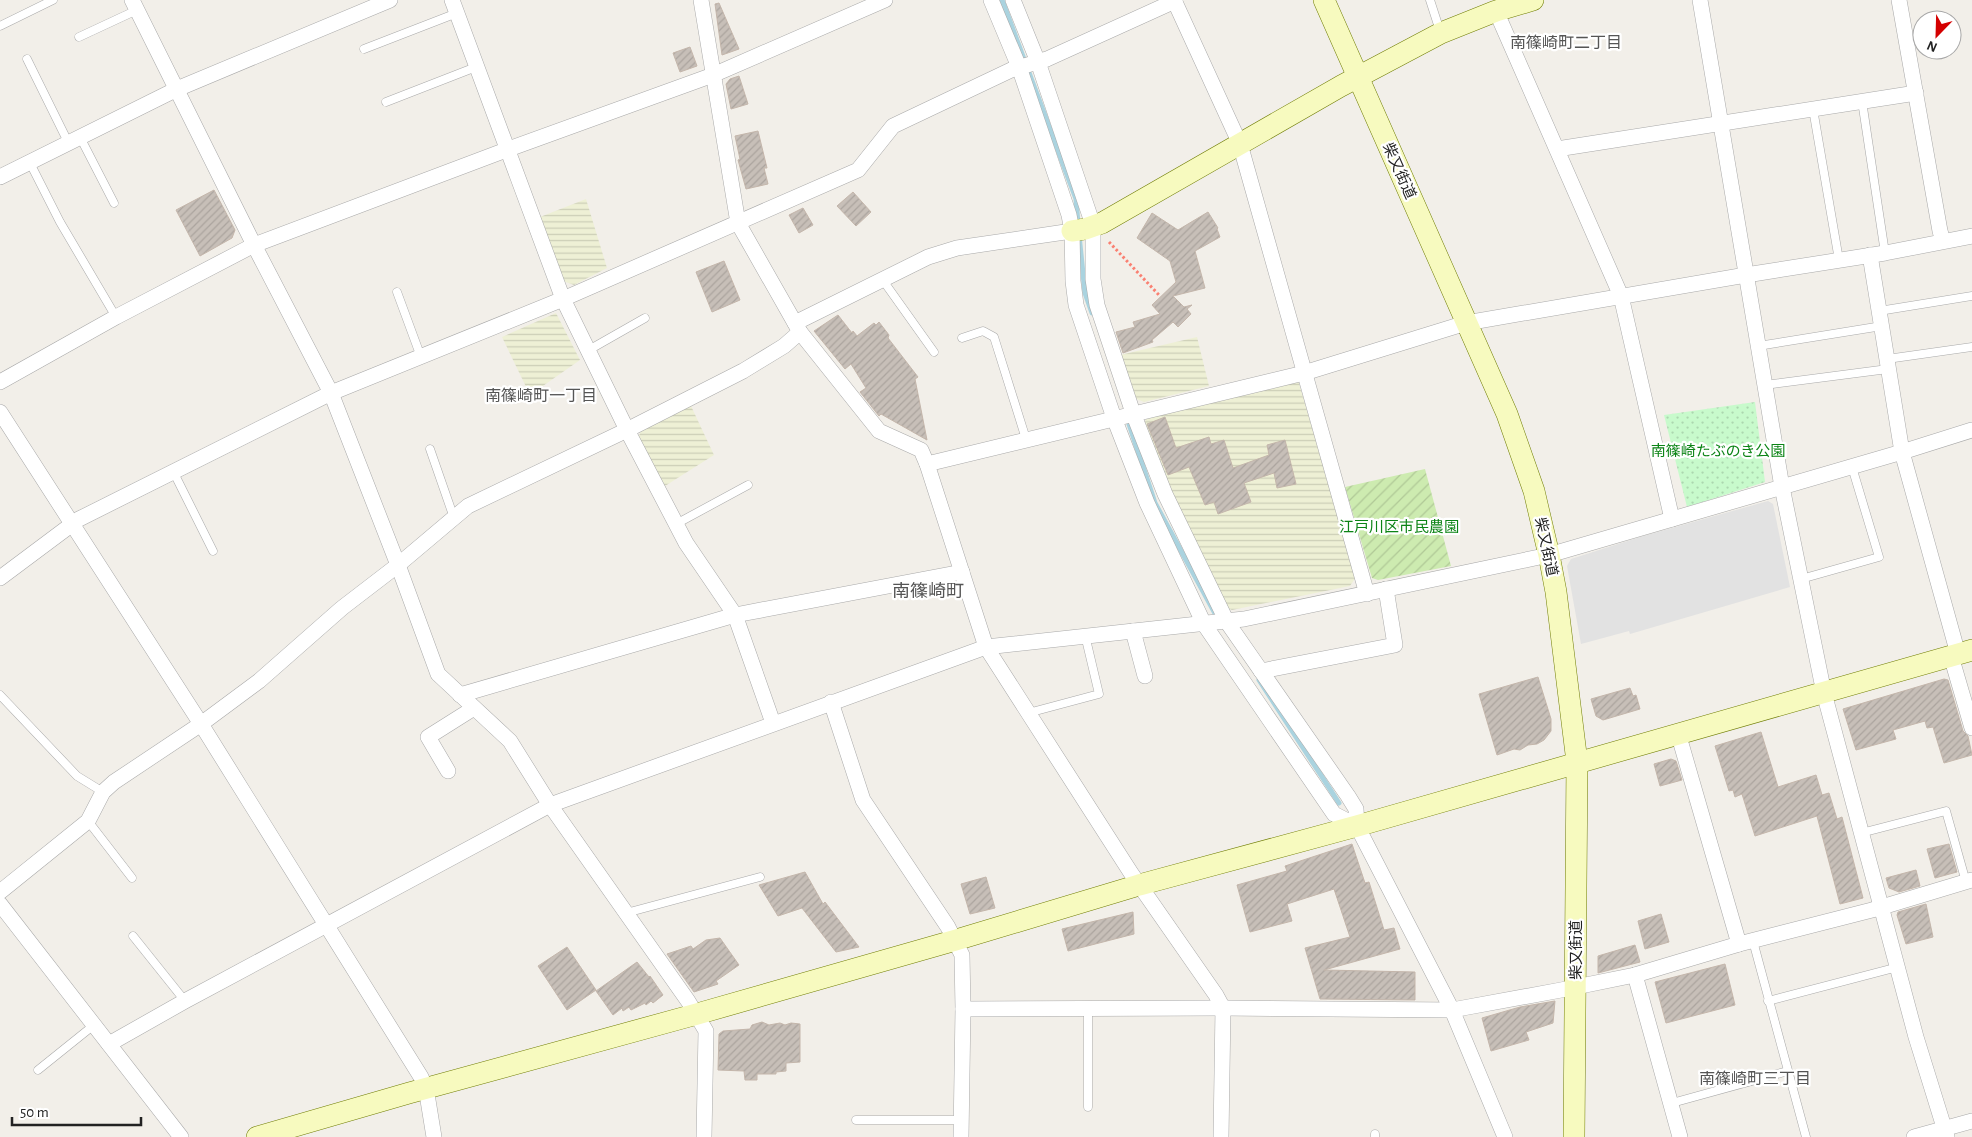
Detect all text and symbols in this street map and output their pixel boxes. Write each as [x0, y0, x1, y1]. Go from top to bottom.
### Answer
north arrow [1912, 10, 1962, 60]
district label: 南篠崎町二丁目 [1510, 34, 1622, 51]
text: N [1925, 38, 1940, 54]
street label: 柴又街道 [1380, 140, 1419, 201]
district label: 南篠崎町一丁目 [485, 387, 597, 404]
park label: 南篠崎たぶのき公園 [1651, 443, 1785, 459]
street label: 柴又街道 [1532, 516, 1561, 578]
park label: 江戸川区市民農園 [1339, 519, 1459, 535]
district label: 南篠崎町 [892, 582, 964, 601]
street label: 柴又街道 [1568, 920, 1584, 980]
district label: 南篠崎町三丁目 [1699, 1070, 1811, 1087]
scale bar [12, 1094, 141, 1126]
text: 50 m [20, 1105, 49, 1120]

